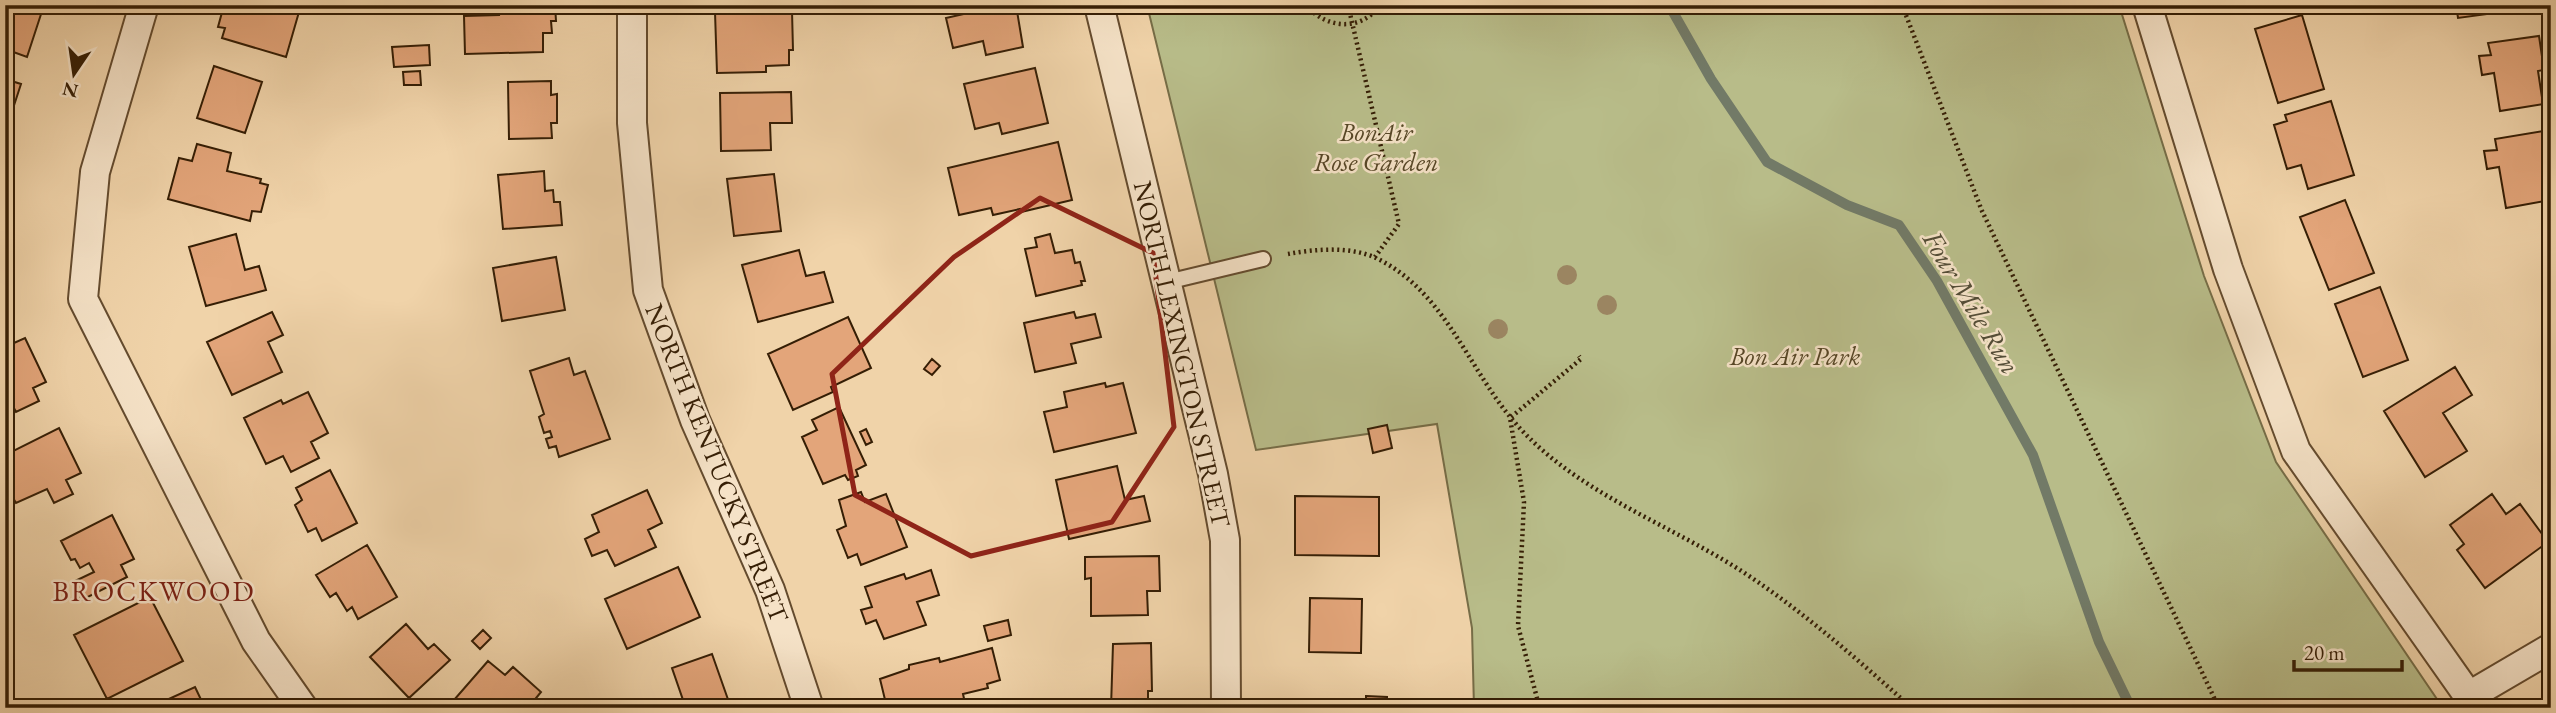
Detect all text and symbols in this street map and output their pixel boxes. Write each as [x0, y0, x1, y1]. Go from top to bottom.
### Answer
north arrow [38, 38, 108, 108]
text: N [59, 76, 81, 104]
park label: BonAir Rose Garden [1314, 115, 1438, 179]
street label: NORTH LEXINGTON STREET [1126, 178, 1239, 531]
water label: Four Mile Run [1915, 223, 2029, 380]
street label: NORTH KENTUCKY STREET [637, 299, 797, 628]
park label: Bon Air Park [1729, 339, 1860, 373]
district label: BROCKWOOD [52, 573, 256, 609]
scale bar [2294, 629, 2402, 673]
text: 20 m [2304, 639, 2345, 666]

